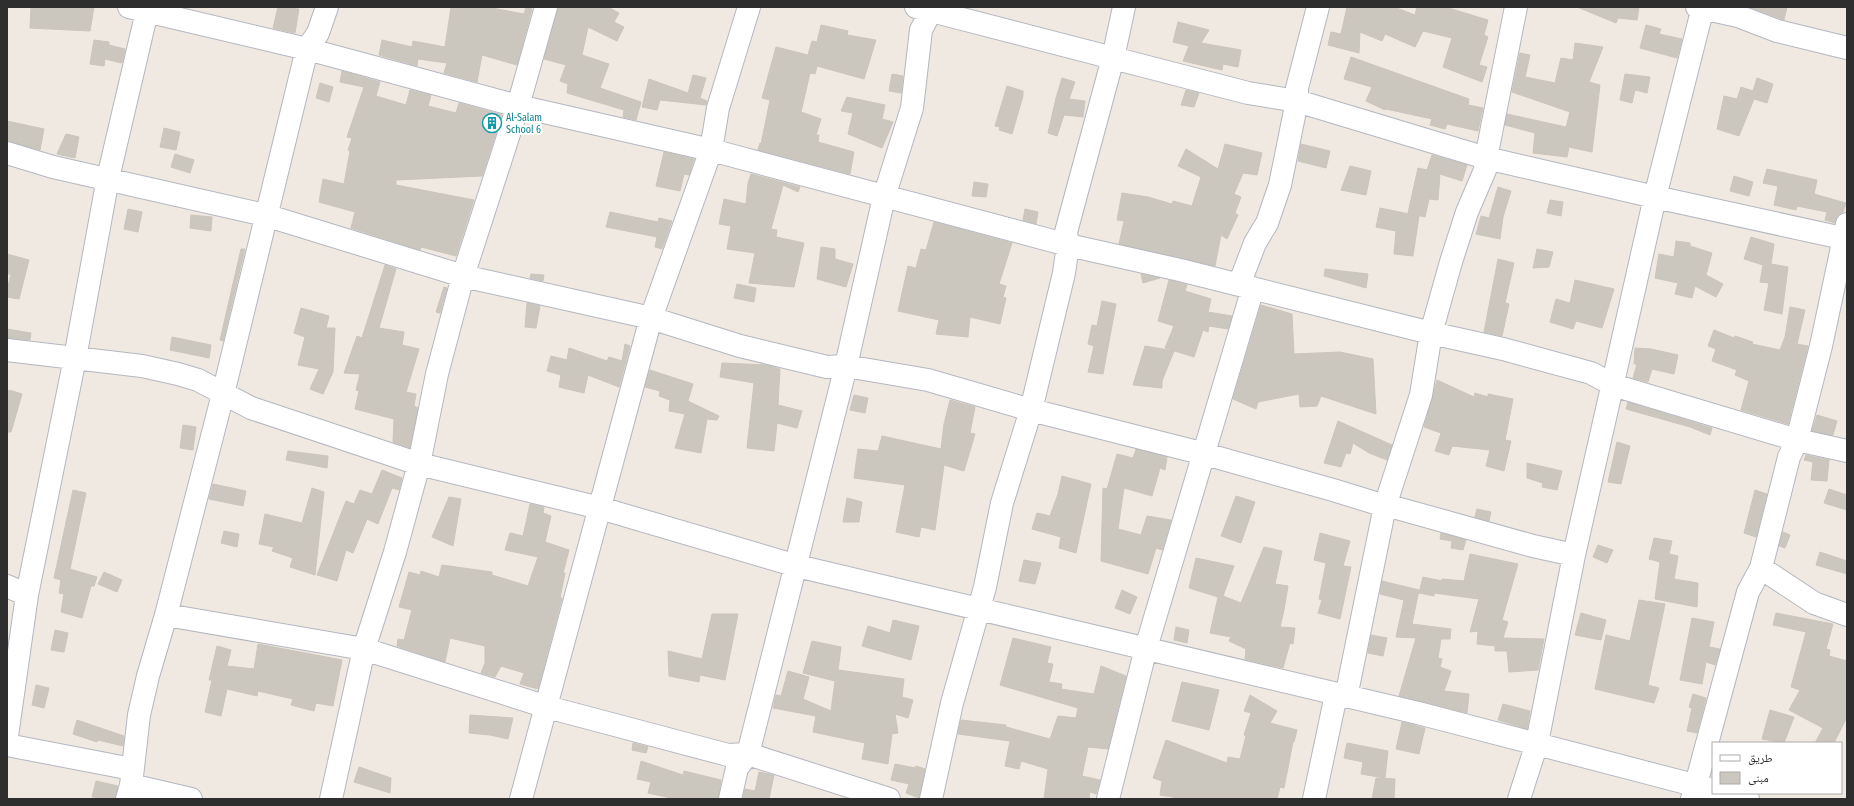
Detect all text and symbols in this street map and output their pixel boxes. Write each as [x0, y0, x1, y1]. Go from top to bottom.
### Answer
building icon: Al-Salam School 6 [481, 112, 503, 134]
place label: Al-Salam School 6 [506, 112, 542, 136]
legend [1712, 742, 1842, 794]
text: طريق [1748, 751, 1773, 765]
text: مبنى [1748, 771, 1769, 785]

